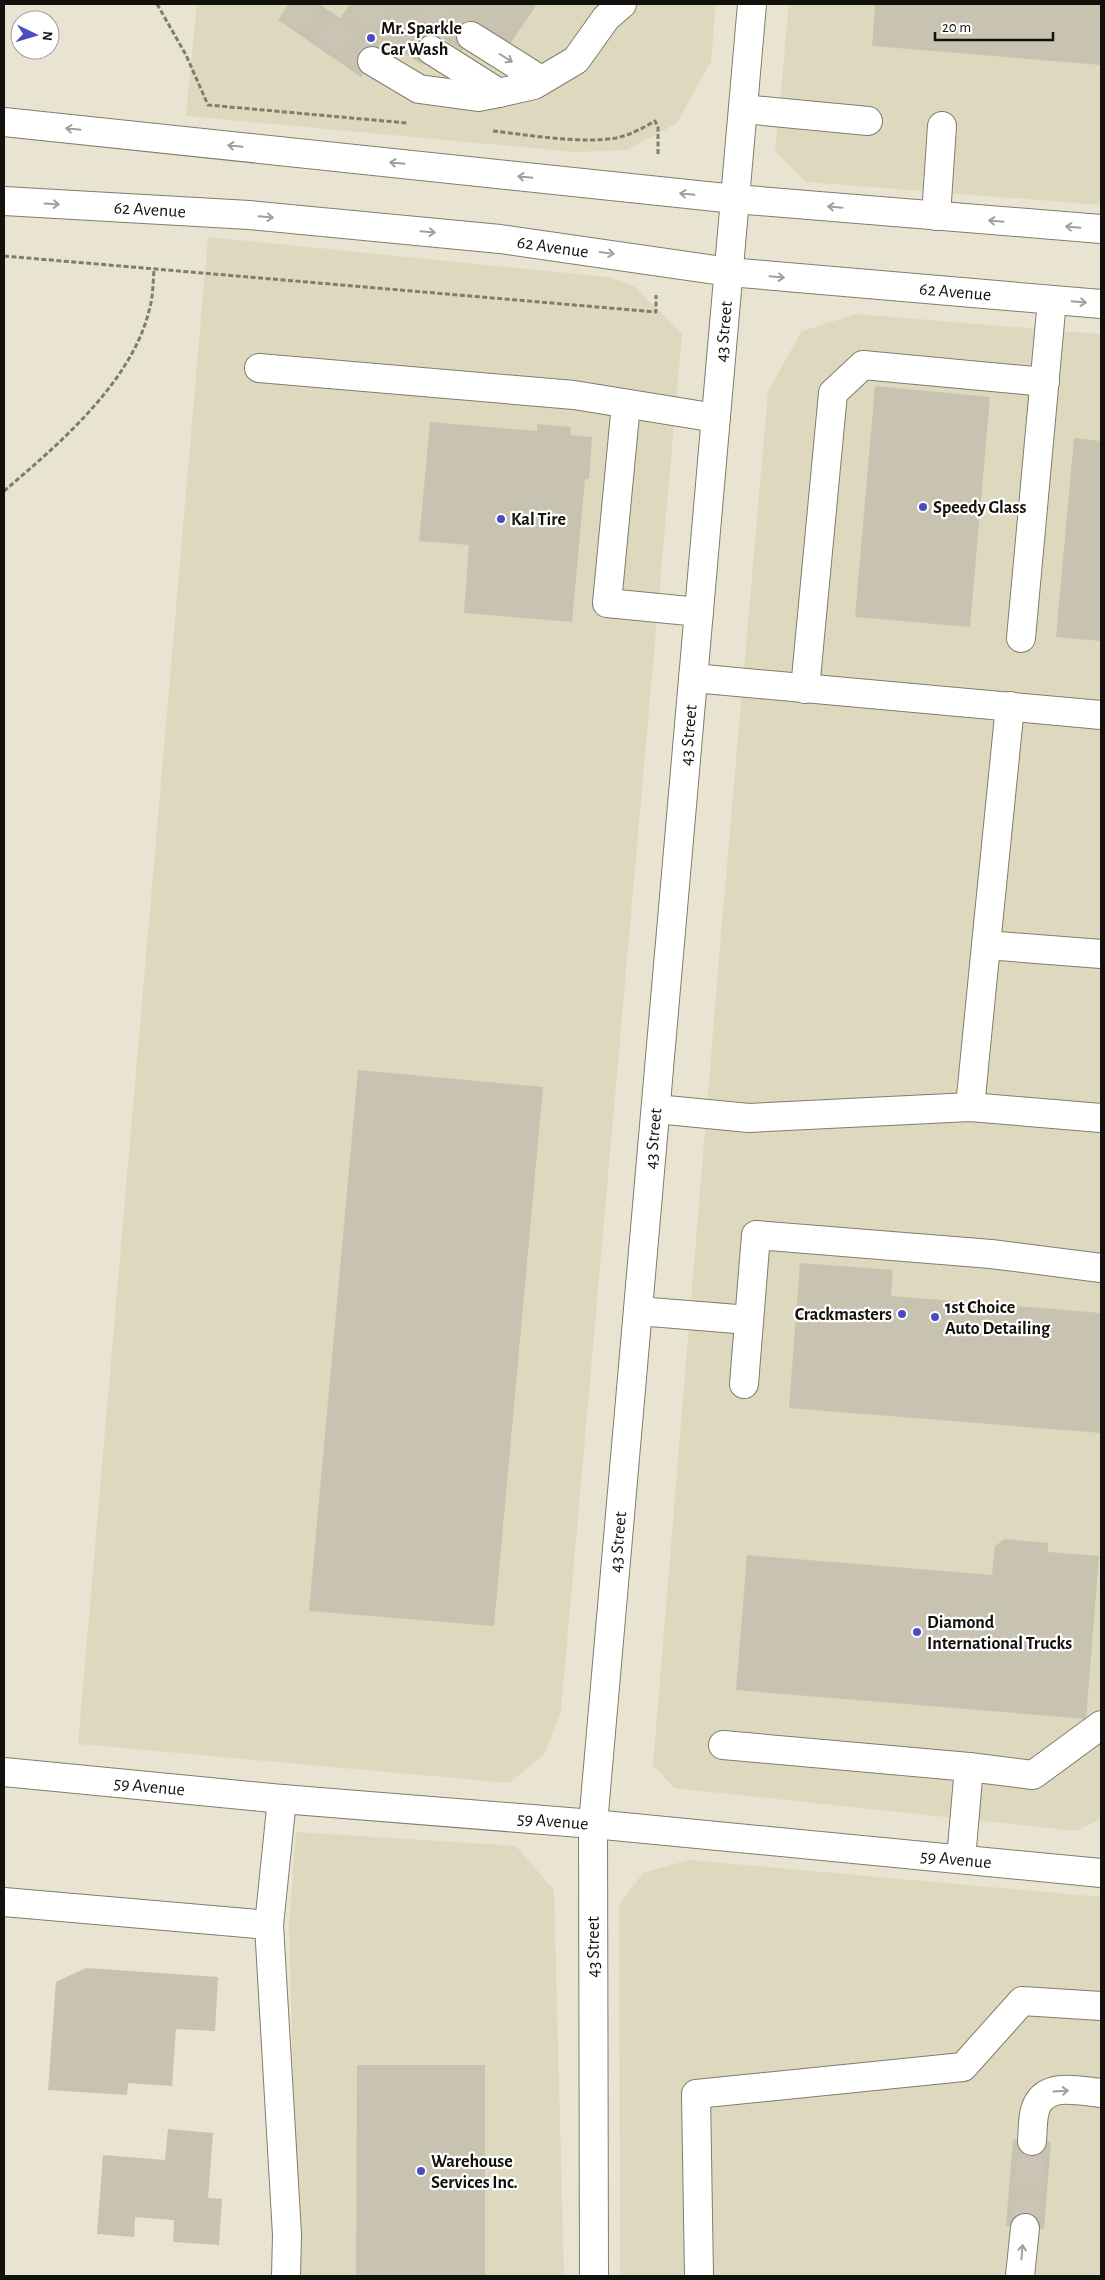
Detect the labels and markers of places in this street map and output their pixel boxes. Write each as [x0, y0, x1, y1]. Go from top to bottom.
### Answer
place label: Mr. Sparkle Car Wash [381, 20, 462, 59]
marker: Mr. Sparkle Car Wash [365, 32, 377, 44]
place label: Speedy Glass [933, 499, 1026, 517]
marker: Speedy Glass [917, 501, 929, 513]
place label: Kal Tire [511, 511, 566, 529]
marker: Kal Tire [495, 513, 507, 525]
place label: 1st Choice Auto Detailing [945, 1299, 1051, 1338]
place label: Crackmasters [795, 1306, 892, 1324]
marker: Crackmasters [896, 1308, 908, 1320]
marker: 1st Choice Auto Detailing [929, 1311, 941, 1323]
place label: Diamond International Trucks [927, 1614, 1072, 1653]
marker: Diamond International Trucks [911, 1626, 923, 1638]
place label: Warehouse Services Inc. [431, 2153, 518, 2192]
marker: Warehouse Services Inc. [415, 2165, 427, 2177]

